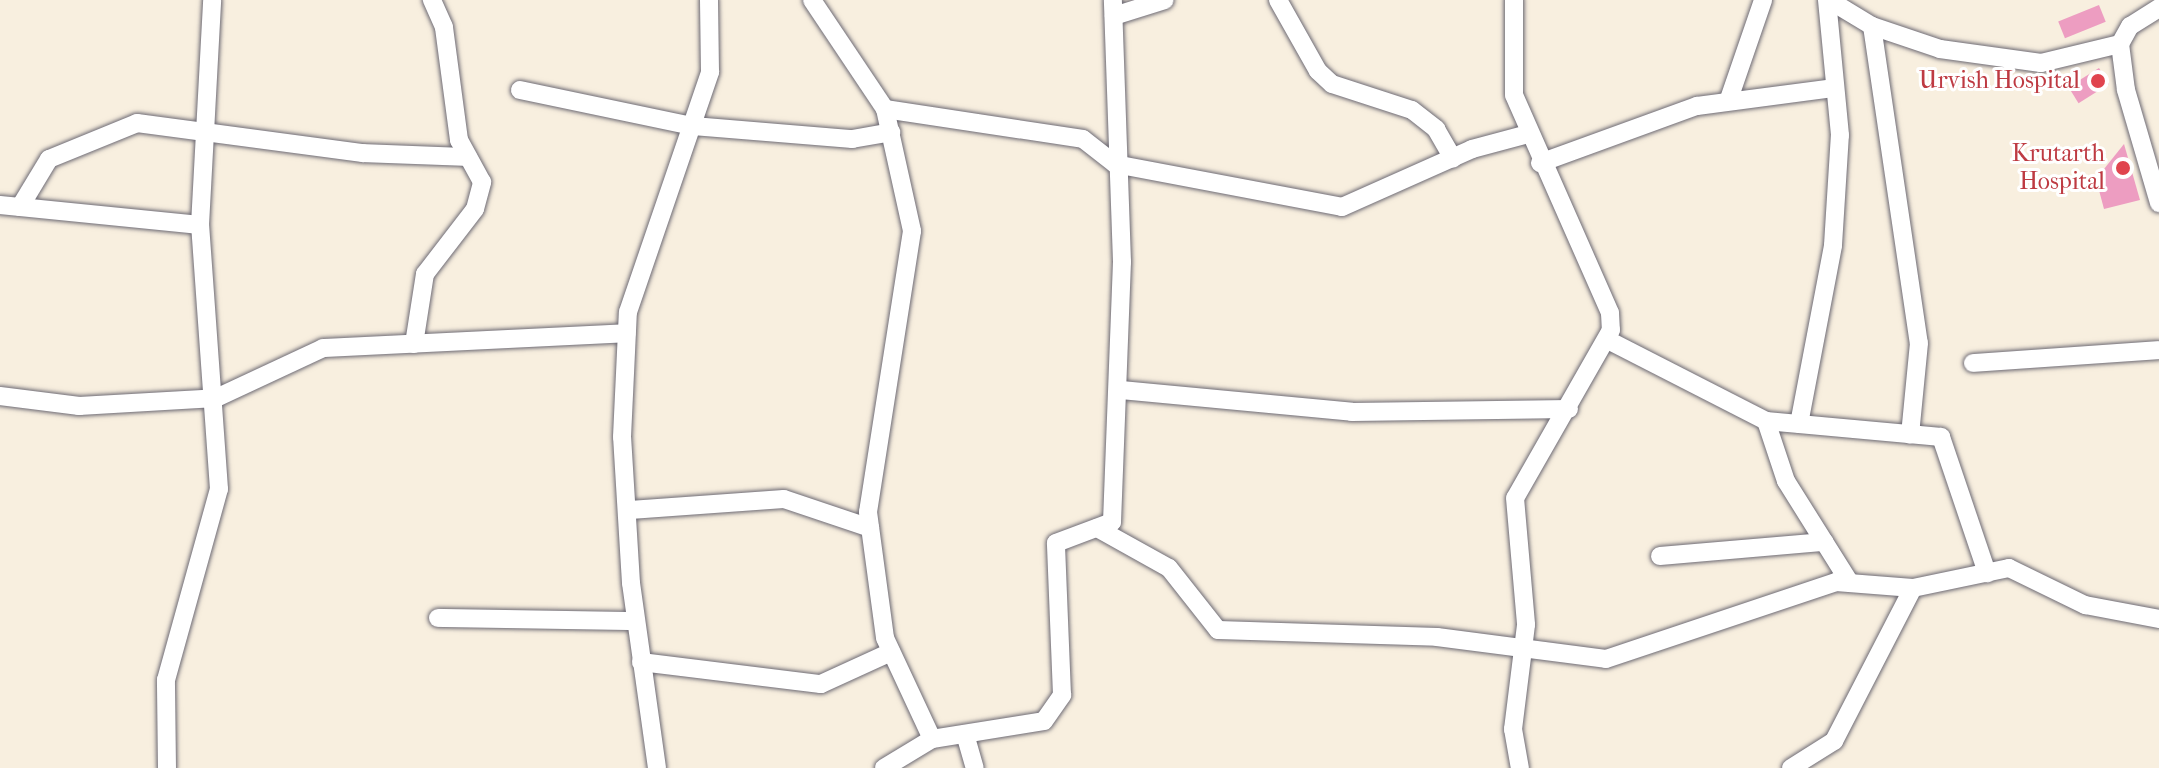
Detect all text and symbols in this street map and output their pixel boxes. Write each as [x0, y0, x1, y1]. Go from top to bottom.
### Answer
place label: Urvish Hospital [1919, 67, 2080, 95]
marker: Urvish Hospital [2087, 70, 2109, 92]
place label: Krutarth Hospital [2012, 140, 2105, 196]
marker: Krutarth Hospital [2112, 157, 2134, 179]

